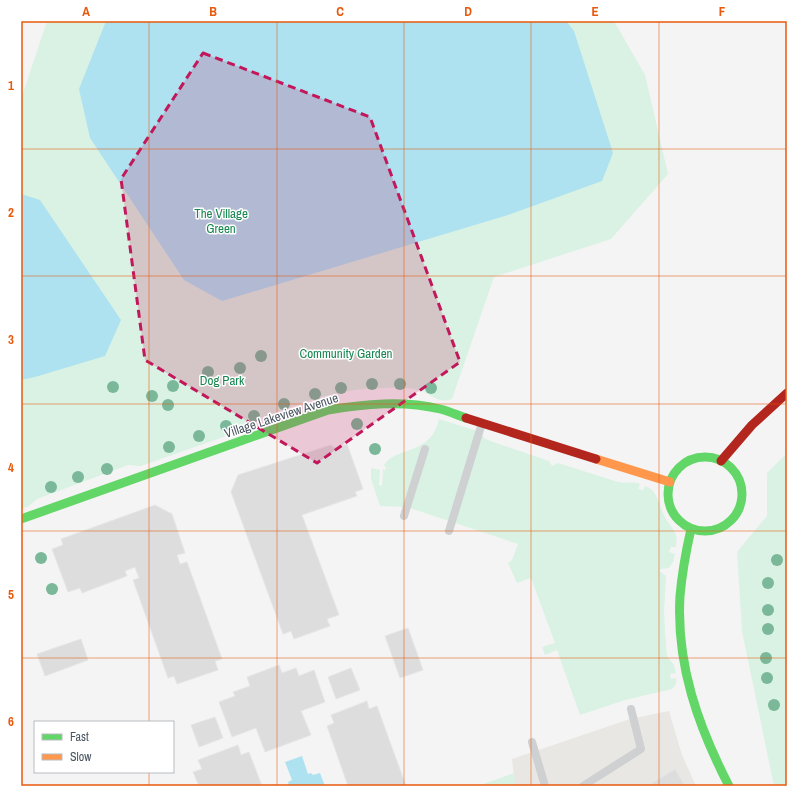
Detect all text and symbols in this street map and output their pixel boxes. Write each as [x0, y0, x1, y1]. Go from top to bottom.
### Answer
text: A [82, 3, 90, 20]
text: B [209, 3, 217, 20]
text: C [336, 3, 344, 20]
text: D [464, 3, 472, 20]
text: E [591, 3, 599, 20]
text: F [719, 3, 726, 20]
text: 1 [8, 77, 14, 94]
text: 2 [8, 204, 14, 221]
park label: The Village Green [194, 205, 248, 237]
text: 3 [8, 331, 14, 348]
park label: Community Garden [299, 345, 393, 362]
park label: Dog Park [200, 372, 245, 389]
street label: Village Lakeview Avenue [222, 389, 340, 442]
text: 4 [8, 459, 14, 476]
text: 5 [8, 586, 14, 603]
text: 6 [8, 713, 14, 730]
legend [34, 721, 174, 773]
text: Fast [70, 729, 89, 745]
text: Slow [70, 749, 92, 765]

